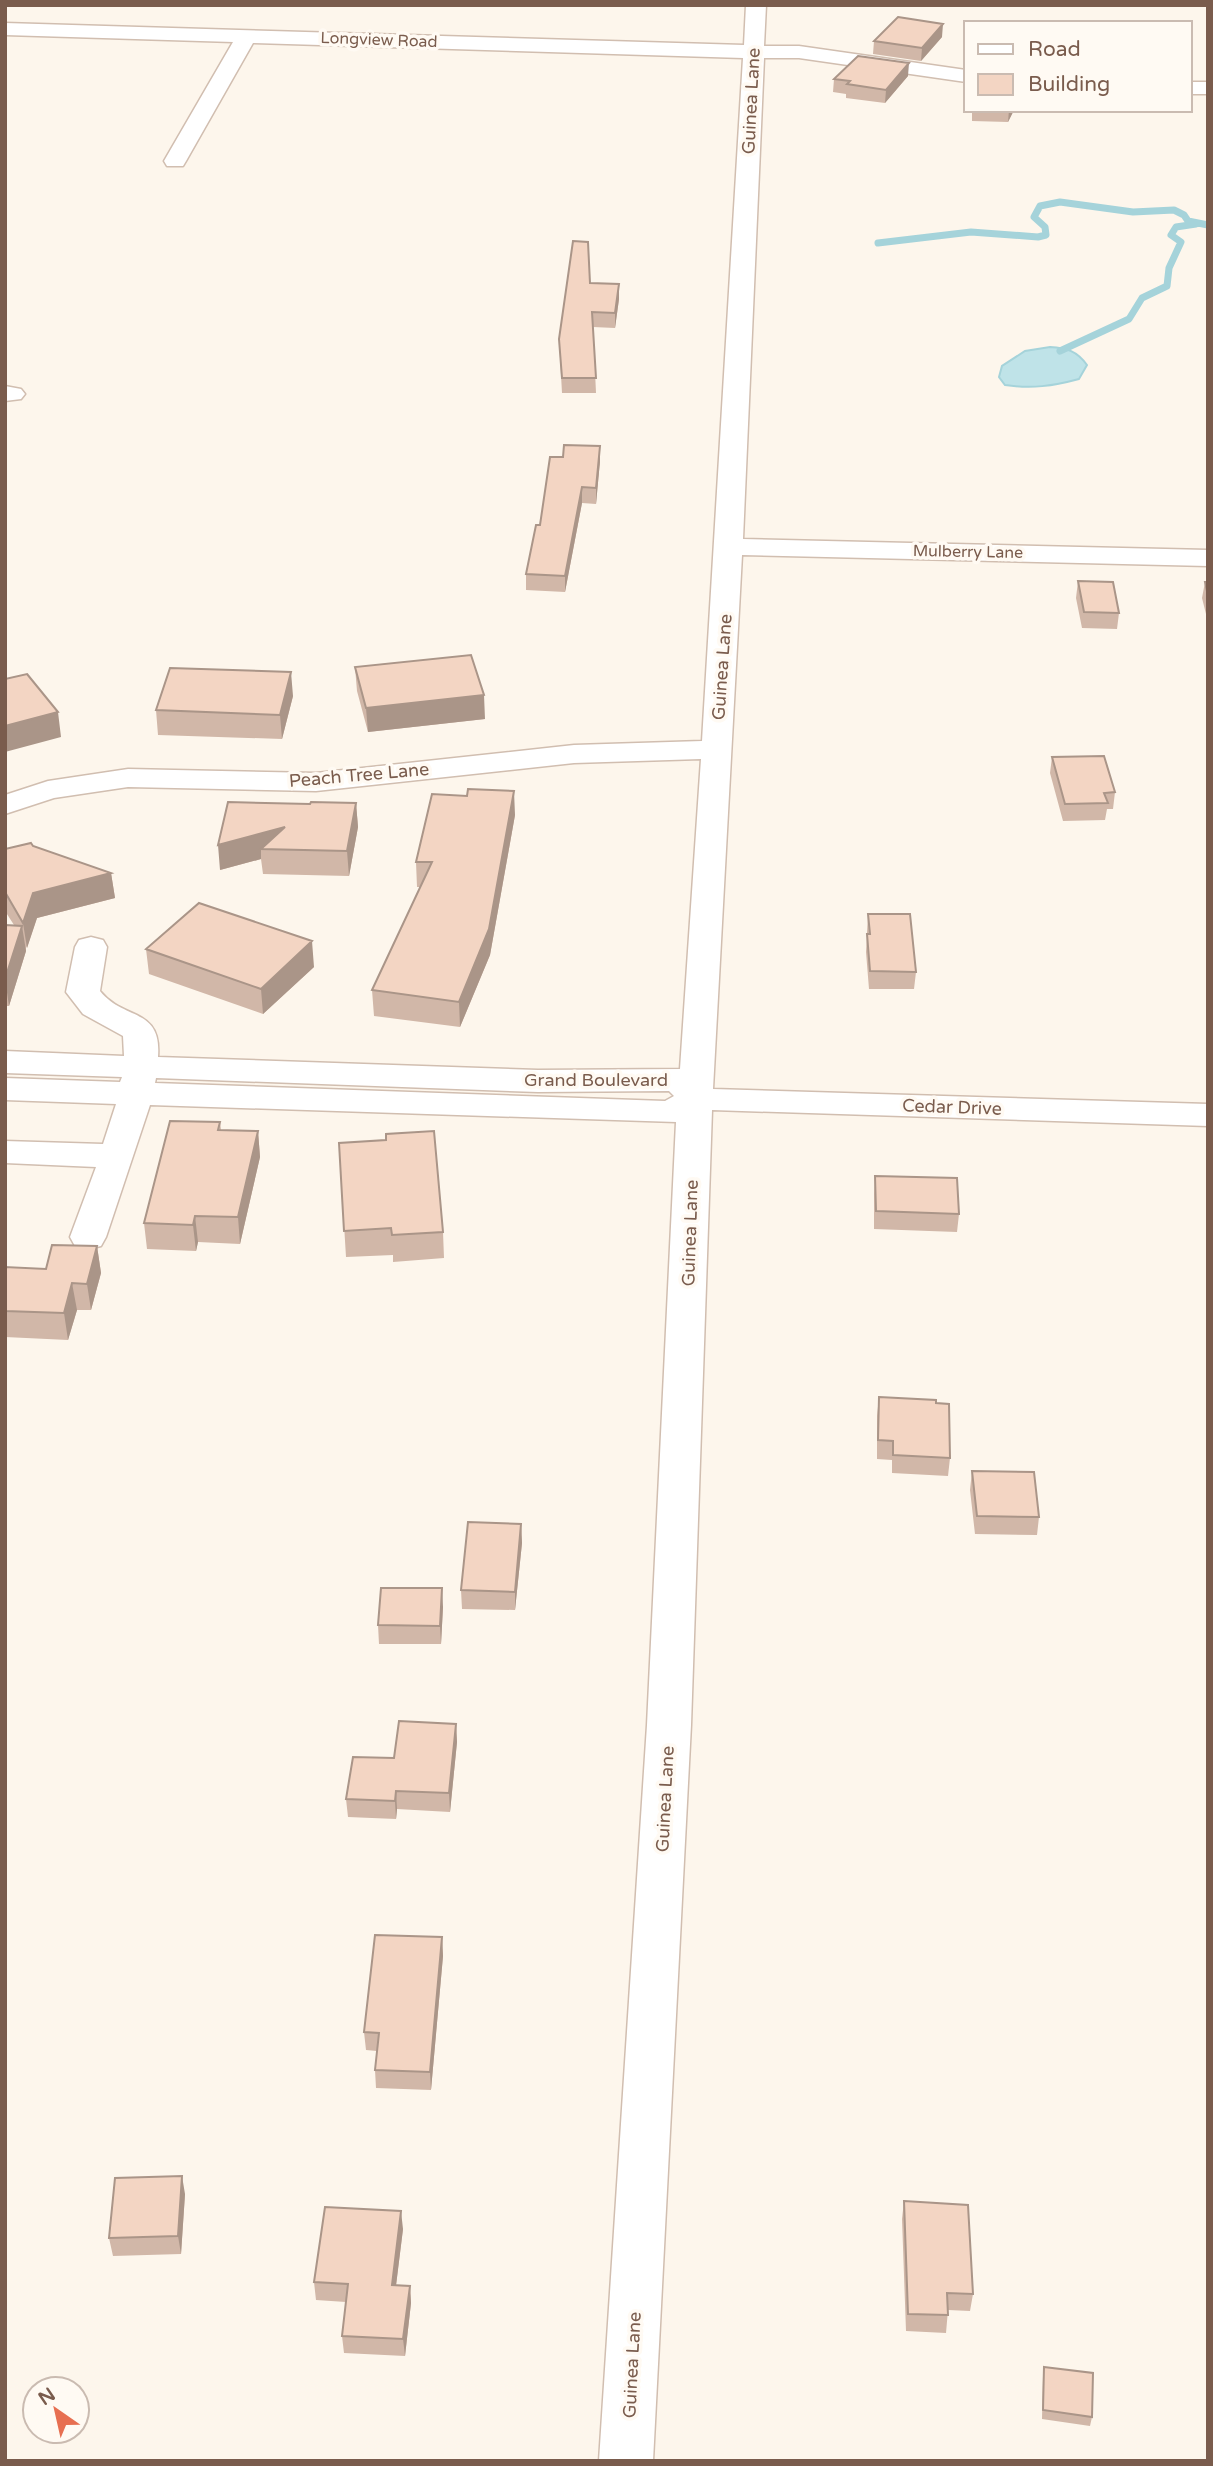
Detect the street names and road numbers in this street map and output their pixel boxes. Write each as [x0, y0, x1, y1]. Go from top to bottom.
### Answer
street label: Longview Road [320, 28, 438, 52]
street label: Guinea Lane [737, 47, 765, 155]
street label: Mulberry Lane [913, 541, 1023, 563]
street label: Guinea Lane [707, 613, 737, 721]
street label: Peach Tree Lane [288, 758, 430, 792]
street label: Grand Boulevard [524, 1069, 668, 1091]
street label: Cedar Drive [902, 1094, 1002, 1120]
street label: Guinea Lane [677, 1179, 703, 1287]
street label: Guinea Lane [651, 1745, 679, 1853]
street label: Guinea Lane [618, 2311, 646, 2419]

